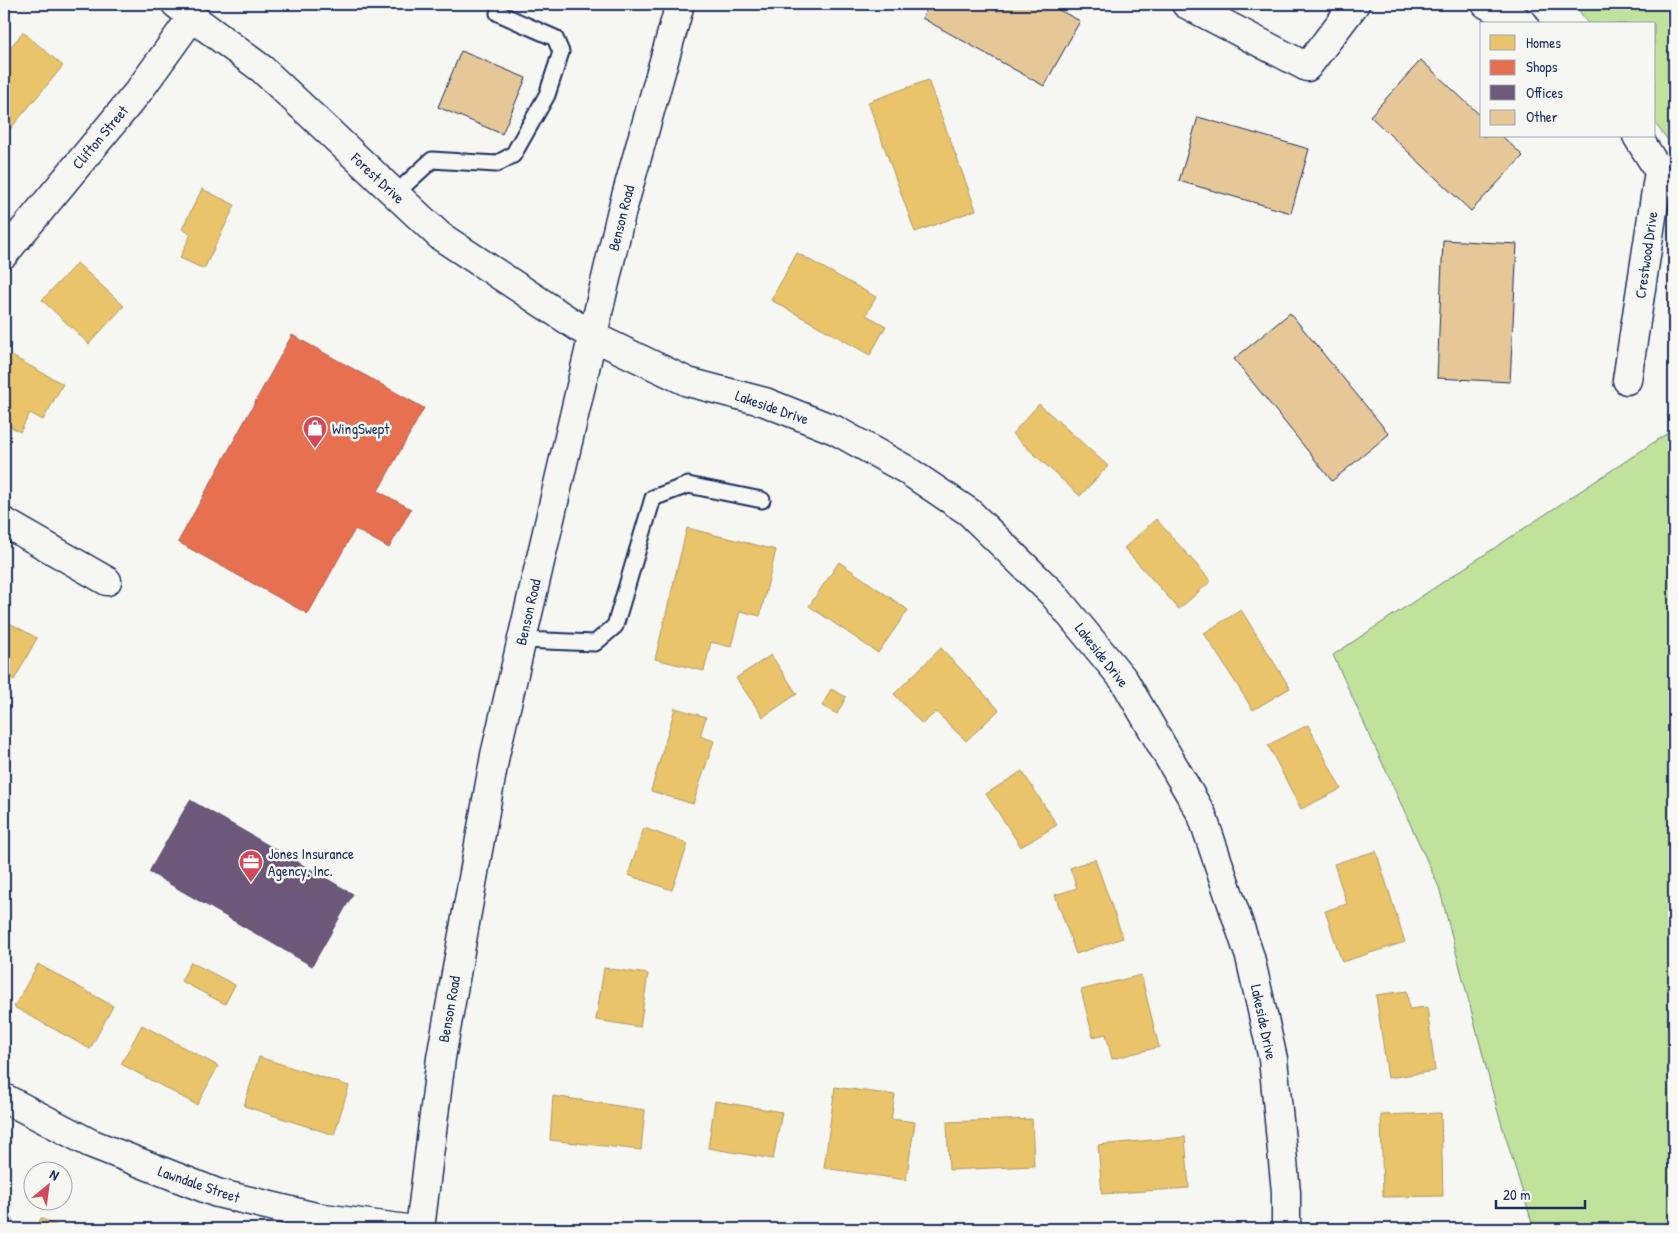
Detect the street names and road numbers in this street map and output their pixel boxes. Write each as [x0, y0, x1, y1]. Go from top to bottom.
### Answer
street label: Clifton Street [67, 100, 133, 173]
street label: Forest Drive [346, 147, 409, 208]
street label: Benson Road [603, 183, 639, 253]
street label: Crestwood Drive [1630, 210, 1662, 300]
street label: Lakeside Drive [733, 385, 812, 429]
street label: Benson Road [510, 577, 546, 647]
street label: Lakeside Drive [1070, 618, 1134, 692]
street label: Benson Road [433, 974, 465, 1044]
street label: Lakeside Drive [1246, 983, 1282, 1062]
street label: Lawndale Street [155, 1160, 244, 1208]

